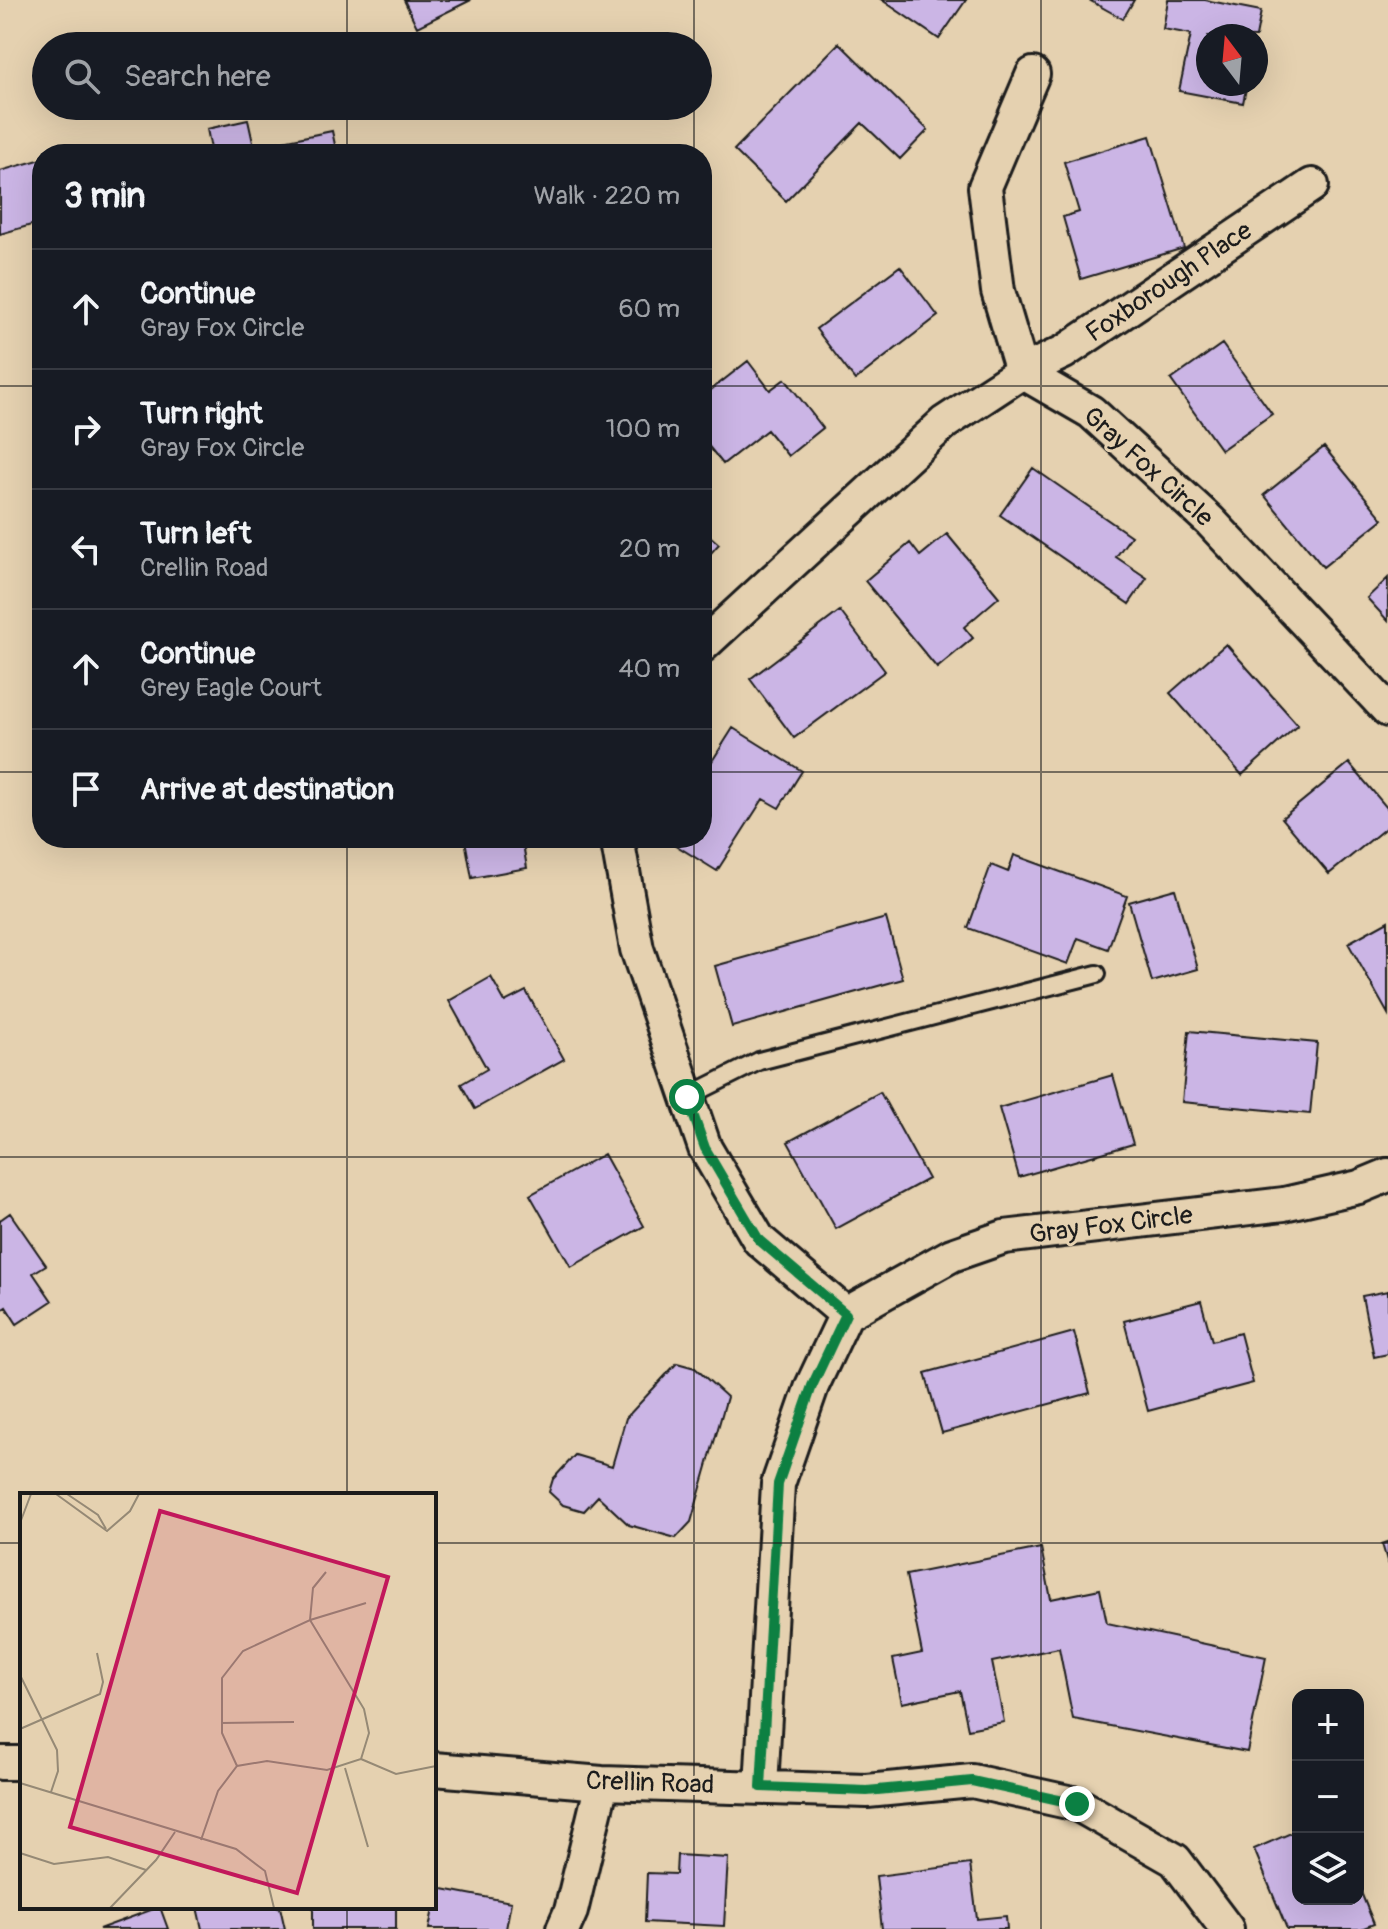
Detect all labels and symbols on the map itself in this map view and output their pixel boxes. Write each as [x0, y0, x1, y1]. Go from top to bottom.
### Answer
north arrow [1196, 24, 1268, 96]
street label: Foxborough Place [1080, 215, 1258, 349]
street label: Gray Fox Circle [1076, 400, 1220, 534]
route start [669, 1079, 705, 1115]
street label: Gray Fox Circle [1028, 1199, 1195, 1251]
inset map [20, 1493, 436, 1909]
street label: Crellin Road [585, 1765, 715, 1801]
route end [1059, 1786, 1095, 1822]

